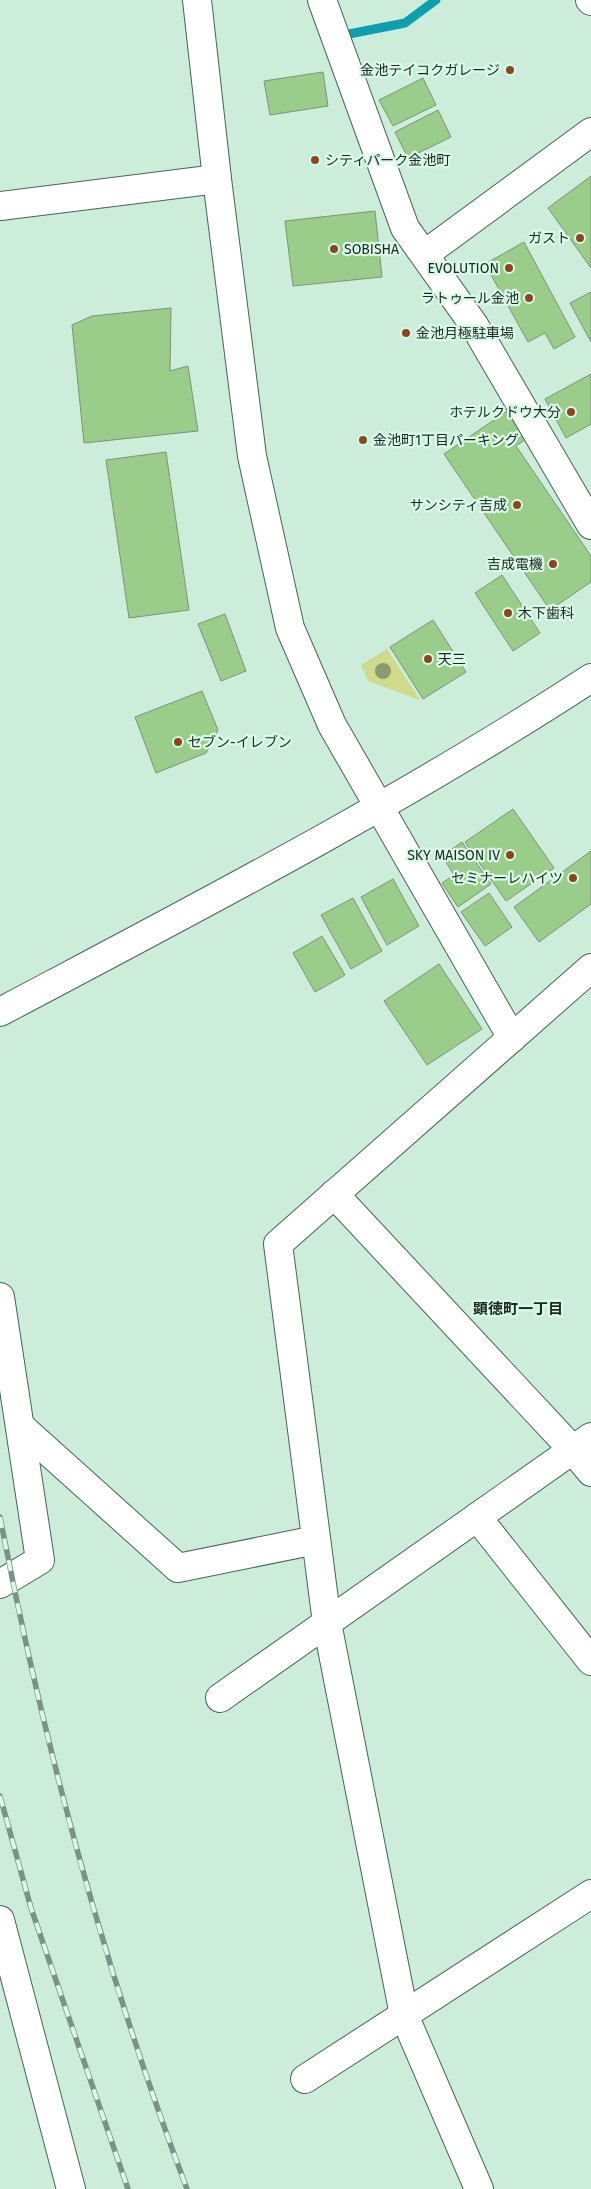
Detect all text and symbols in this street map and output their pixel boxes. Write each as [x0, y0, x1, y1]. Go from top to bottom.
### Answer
place label: 金池テイコクガレージ [360, 62, 500, 79]
marker: 金池テイコクガレージ [504, 64, 516, 76]
place label: シティパーク金池町 [325, 152, 450, 169]
marker: シティパーク金池町 [309, 154, 321, 166]
place label: ガスト [528, 230, 570, 247]
marker: ガスト [574, 232, 586, 244]
place label: SOBISHA [344, 241, 399, 258]
marker: SOBISHA [328, 243, 340, 255]
place label: EVOLUTION [428, 260, 499, 277]
marker: EVOLUTION [503, 262, 515, 274]
place label: ラトゥール金池 [421, 290, 519, 307]
marker: ラトゥール金池 [523, 292, 535, 304]
place label: 金池月極駐車場 [416, 325, 514, 342]
marker: 金池月極駐車場 [400, 327, 412, 339]
place label: ホテルクドウ大分 [449, 404, 561, 421]
marker: ホテルクドウ大分 [565, 406, 577, 418]
place label: 金池町1丁目パーキング [373, 432, 519, 449]
marker: 金池町1丁目パーキング [357, 434, 369, 446]
place label: サンシティ吉成 [410, 497, 507, 514]
marker: サンシティ吉成 [511, 499, 523, 511]
place label: 吉成電機 [487, 556, 543, 573]
marker: 吉成電機 [547, 558, 559, 570]
place label: 木下歯科 [518, 605, 574, 622]
marker: 木下歯科 [502, 607, 514, 619]
place label: 天三 [438, 651, 466, 668]
marker: 天三 [422, 653, 434, 665]
place label: セブン-イレブン [188, 734, 292, 751]
marker: セブン-イレブン [172, 736, 184, 748]
place label: SKY MAISON IV [407, 847, 500, 864]
marker: SKY MAISON IV [504, 849, 516, 861]
place label: セミナーレハイツ [451, 870, 563, 887]
marker: セミナーレハイツ [567, 872, 579, 884]
district label: 顕徳町一丁目 [473, 1300, 563, 1318]

